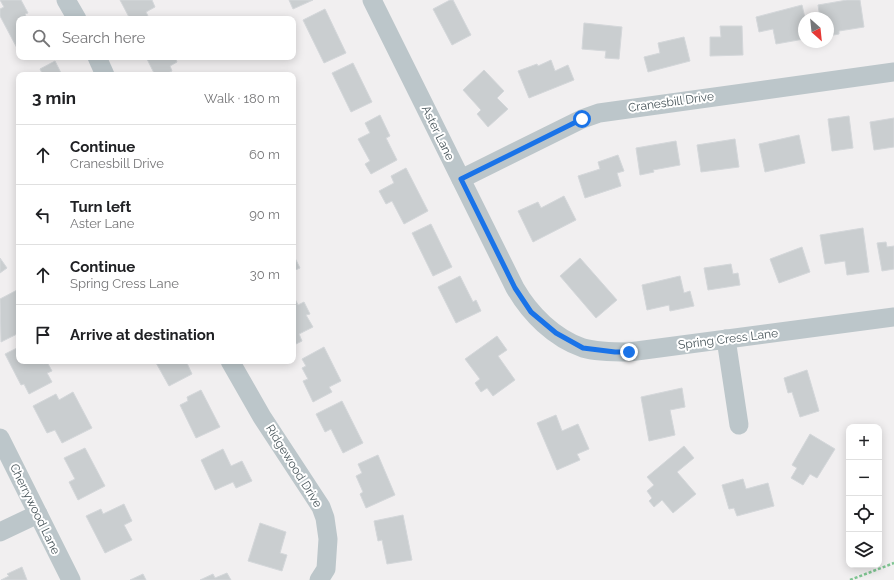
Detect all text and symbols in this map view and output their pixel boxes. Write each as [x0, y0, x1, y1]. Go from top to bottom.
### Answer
north arrow [798, 12, 834, 48]
search box [16, 16, 296, 60]
icon: search [30, 27, 52, 49]
text: Search here [62, 29, 145, 47]
text: 3 min [32, 88, 76, 108]
street label: Cranesbill Drive [627, 89, 715, 115]
text: Walk · 180 m [204, 91, 280, 106]
street label: Aster Lane [419, 103, 457, 163]
route start [573, 110, 591, 128]
text: Continue [70, 138, 135, 156]
icon: ahead [32, 144, 54, 166]
text: 60 m [249, 147, 280, 162]
text: Cranesbill Drive [70, 156, 164, 171]
text: Turn left [70, 198, 131, 216]
icon: left [32, 204, 54, 226]
text: 90 m [249, 207, 280, 222]
text: Aster Lane [70, 216, 134, 231]
text: Continue [70, 258, 135, 276]
icon: ahead [32, 264, 54, 286]
text: 30 m [250, 267, 280, 282]
text: Spring Cress Lane [70, 276, 179, 291]
icon: arrive [32, 324, 54, 346]
text: Arrive at destination [70, 326, 215, 344]
street label: Spring Cress Lane [677, 326, 779, 352]
route end [620, 343, 638, 361]
street label: Ridgewood Drive [263, 422, 325, 510]
map controls [846, 424, 882, 568]
button: + [846, 424, 882, 460]
button: − [846, 460, 882, 496]
street label: Cherrywood Lane [7, 461, 63, 557]
button: locate [846, 496, 882, 532]
button: layers [846, 532, 882, 568]

